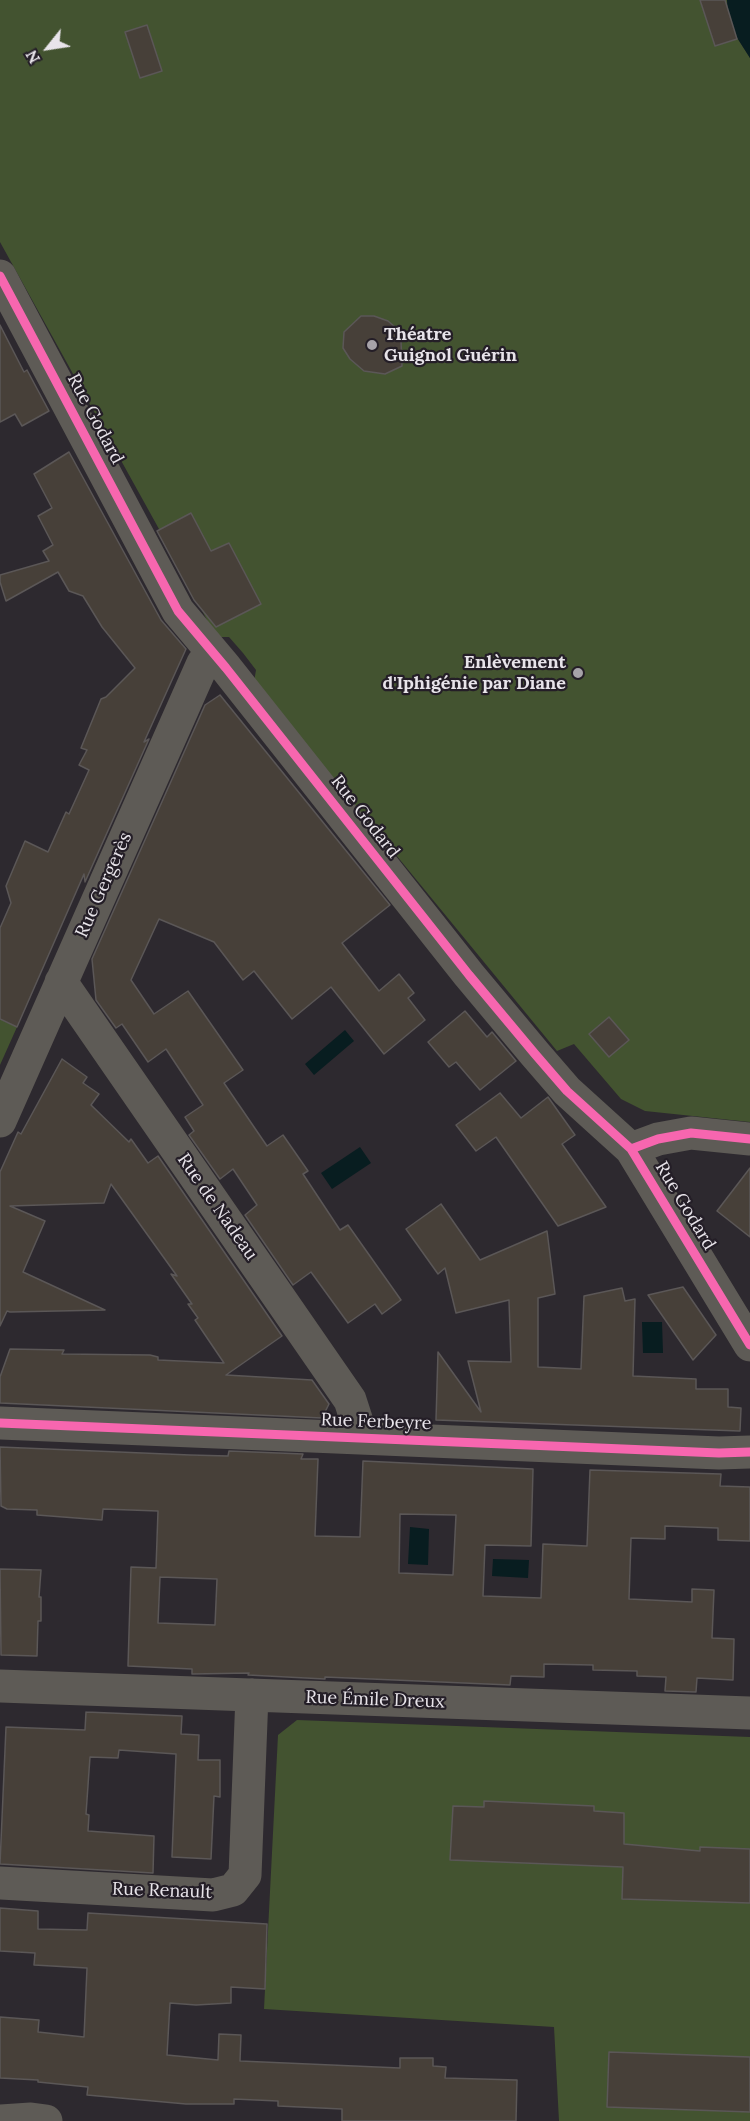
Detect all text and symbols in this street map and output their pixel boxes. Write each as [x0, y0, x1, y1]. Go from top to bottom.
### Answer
north arrow [18, 18, 78, 78]
text: N [21, 47, 44, 67]
place label: Théatre Guignol Guérin [384, 324, 517, 366]
marker: Théatre Guignol Guérin [365, 338, 379, 352]
street label: Rue Godard [62, 370, 128, 468]
place label: Enlèvement d'Iphigénie par Diane [382, 652, 566, 694]
marker: Enlèvement d'Iphigénie par Diane [571, 666, 585, 680]
street label: Rue Godard [326, 771, 404, 863]
street label: Rue Gergerès [71, 829, 137, 941]
street label: Rue de Nadeau [172, 1150, 262, 1264]
street label: Rue Godard [650, 1158, 720, 1254]
street label: Rue Ferbeyre [320, 1409, 432, 1435]
street label: Rue Émile Dreux [305, 1687, 445, 1713]
street label: Rue Renault [112, 1878, 212, 1904]

